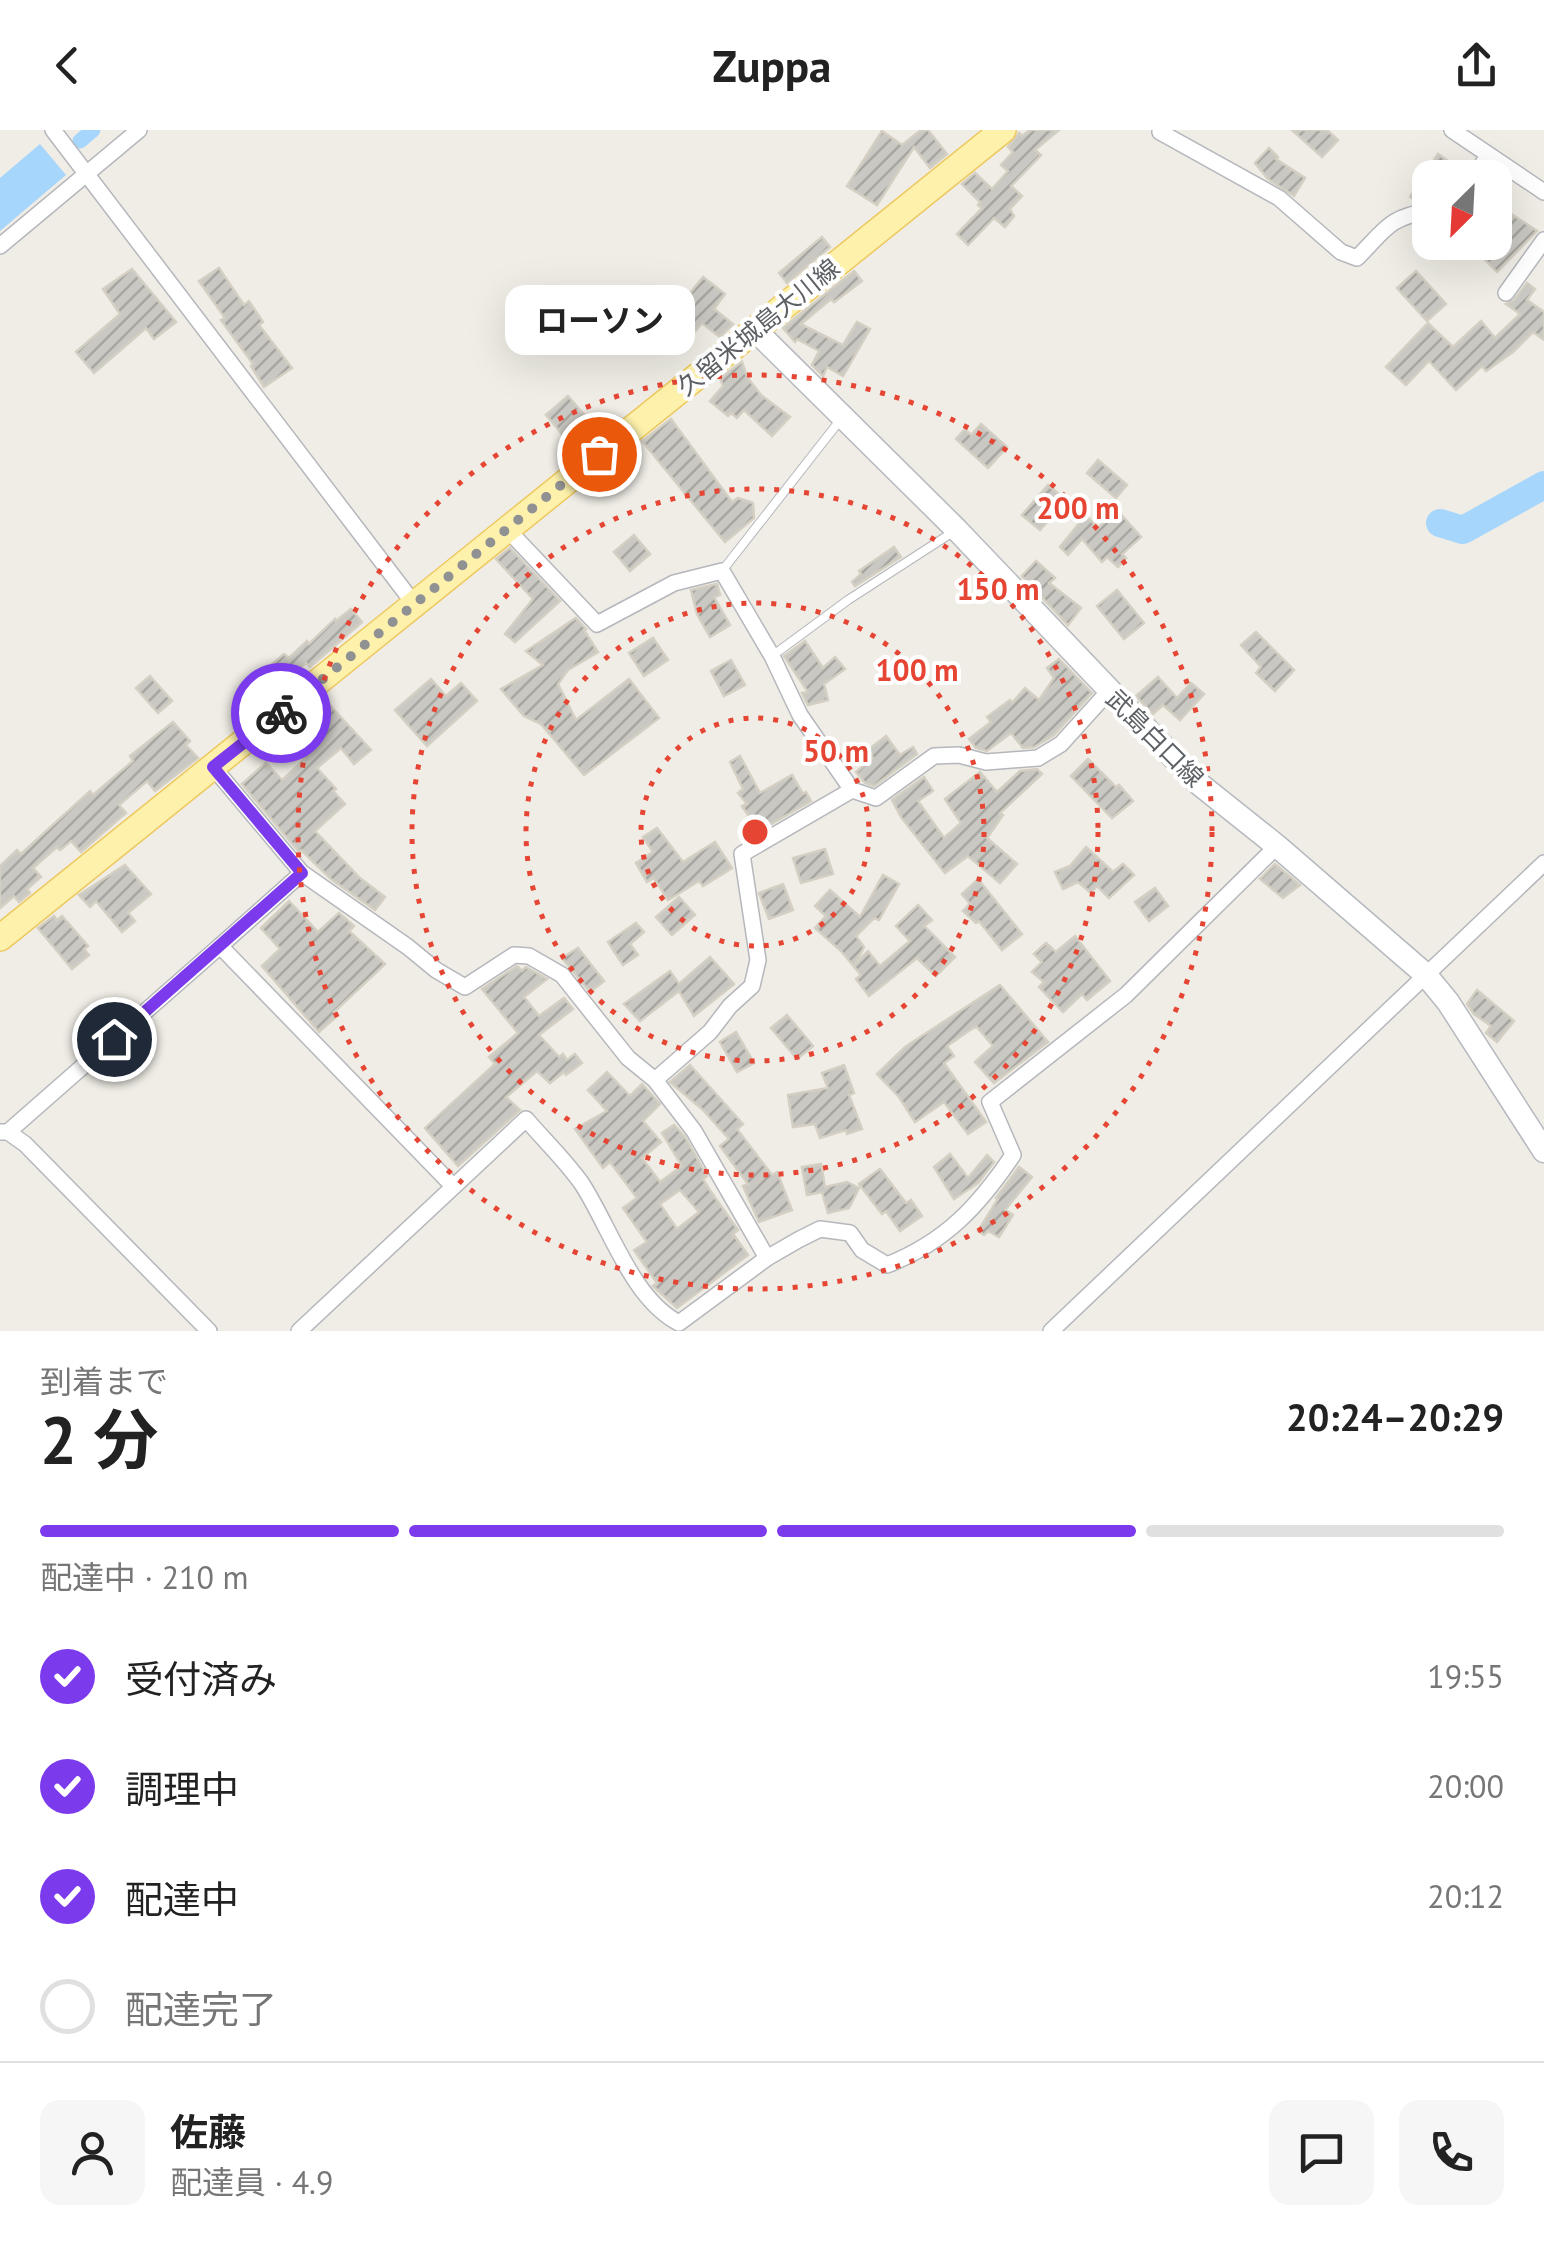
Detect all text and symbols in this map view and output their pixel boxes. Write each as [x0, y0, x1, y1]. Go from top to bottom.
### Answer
text: Zuppa [713, 36, 831, 94]
icon: back [40, 38, 95, 93]
icon: share [1449, 38, 1504, 93]
north arrow [1412, 160, 1512, 260]
map controls [1412, 160, 1512, 260]
street label: 久留米城島大川線 [670, 252, 846, 402]
callout: ローソン [504, 284, 694, 354]
text: ローソン [536, 299, 664, 341]
pin [557, 412, 642, 497]
icon: bag [572, 427, 627, 482]
text: 200 m [1037, 488, 1119, 527]
text: 150 m [957, 569, 1039, 608]
text: 100 m [876, 650, 958, 689]
courier [231, 663, 331, 763]
street label: 武島白口線 [1099, 682, 1211, 794]
icon: bike [254, 686, 309, 741]
text: 50 m [803, 731, 869, 770]
centre of rings [737, 814, 773, 850]
pin [72, 997, 157, 1082]
icon: home [87, 1012, 142, 1067]
text: 到着まで [40, 1360, 168, 1402]
text: 20:24–20:29 [1286, 1392, 1504, 1441]
text: 2 分 [40, 1397, 158, 1481]
text: 配達中 · 210 m [40, 1556, 248, 1598]
icon: check [40, 1649, 95, 1704]
text: 受付済み [125, 1654, 277, 1703]
text: 19:55 [1427, 1655, 1504, 1697]
icon: check [40, 1759, 95, 1814]
text: 調理中 [125, 1764, 239, 1813]
text: 20:00 [1427, 1765, 1504, 1807]
icon: check [40, 1869, 95, 1924]
text: 配達中 [125, 1874, 239, 1923]
text: 20:12 [1427, 1875, 1504, 1917]
text: 配達完了 [125, 1984, 277, 2033]
button: person [40, 2100, 145, 2205]
button: chat [1269, 2100, 1374, 2205]
button: phone [1399, 2100, 1504, 2205]
text: 佐藤 [170, 2107, 246, 2156]
text: 配達員 · 4.9 [170, 2161, 333, 2203]

